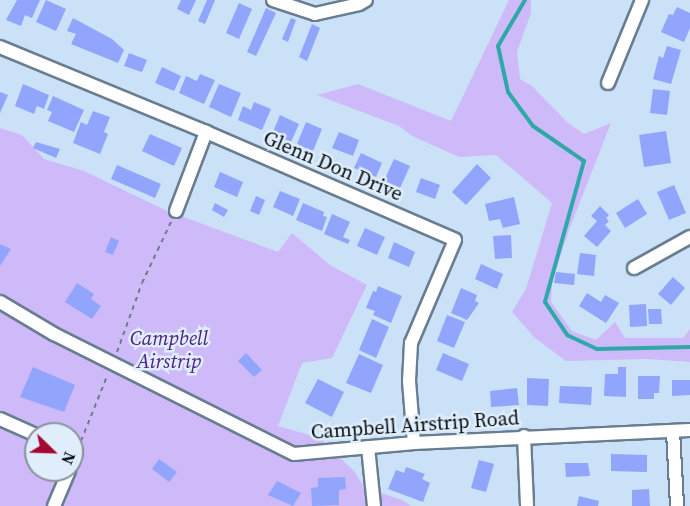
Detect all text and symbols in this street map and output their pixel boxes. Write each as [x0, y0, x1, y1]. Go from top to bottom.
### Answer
street label: Glenn Don Drive [260, 126, 406, 206]
park label: Campbell Airstrip [130, 326, 208, 373]
street label: Campbell Airstrip Road [310, 406, 520, 444]
north arrow [24, 422, 84, 482]
text: N [56, 449, 81, 468]

